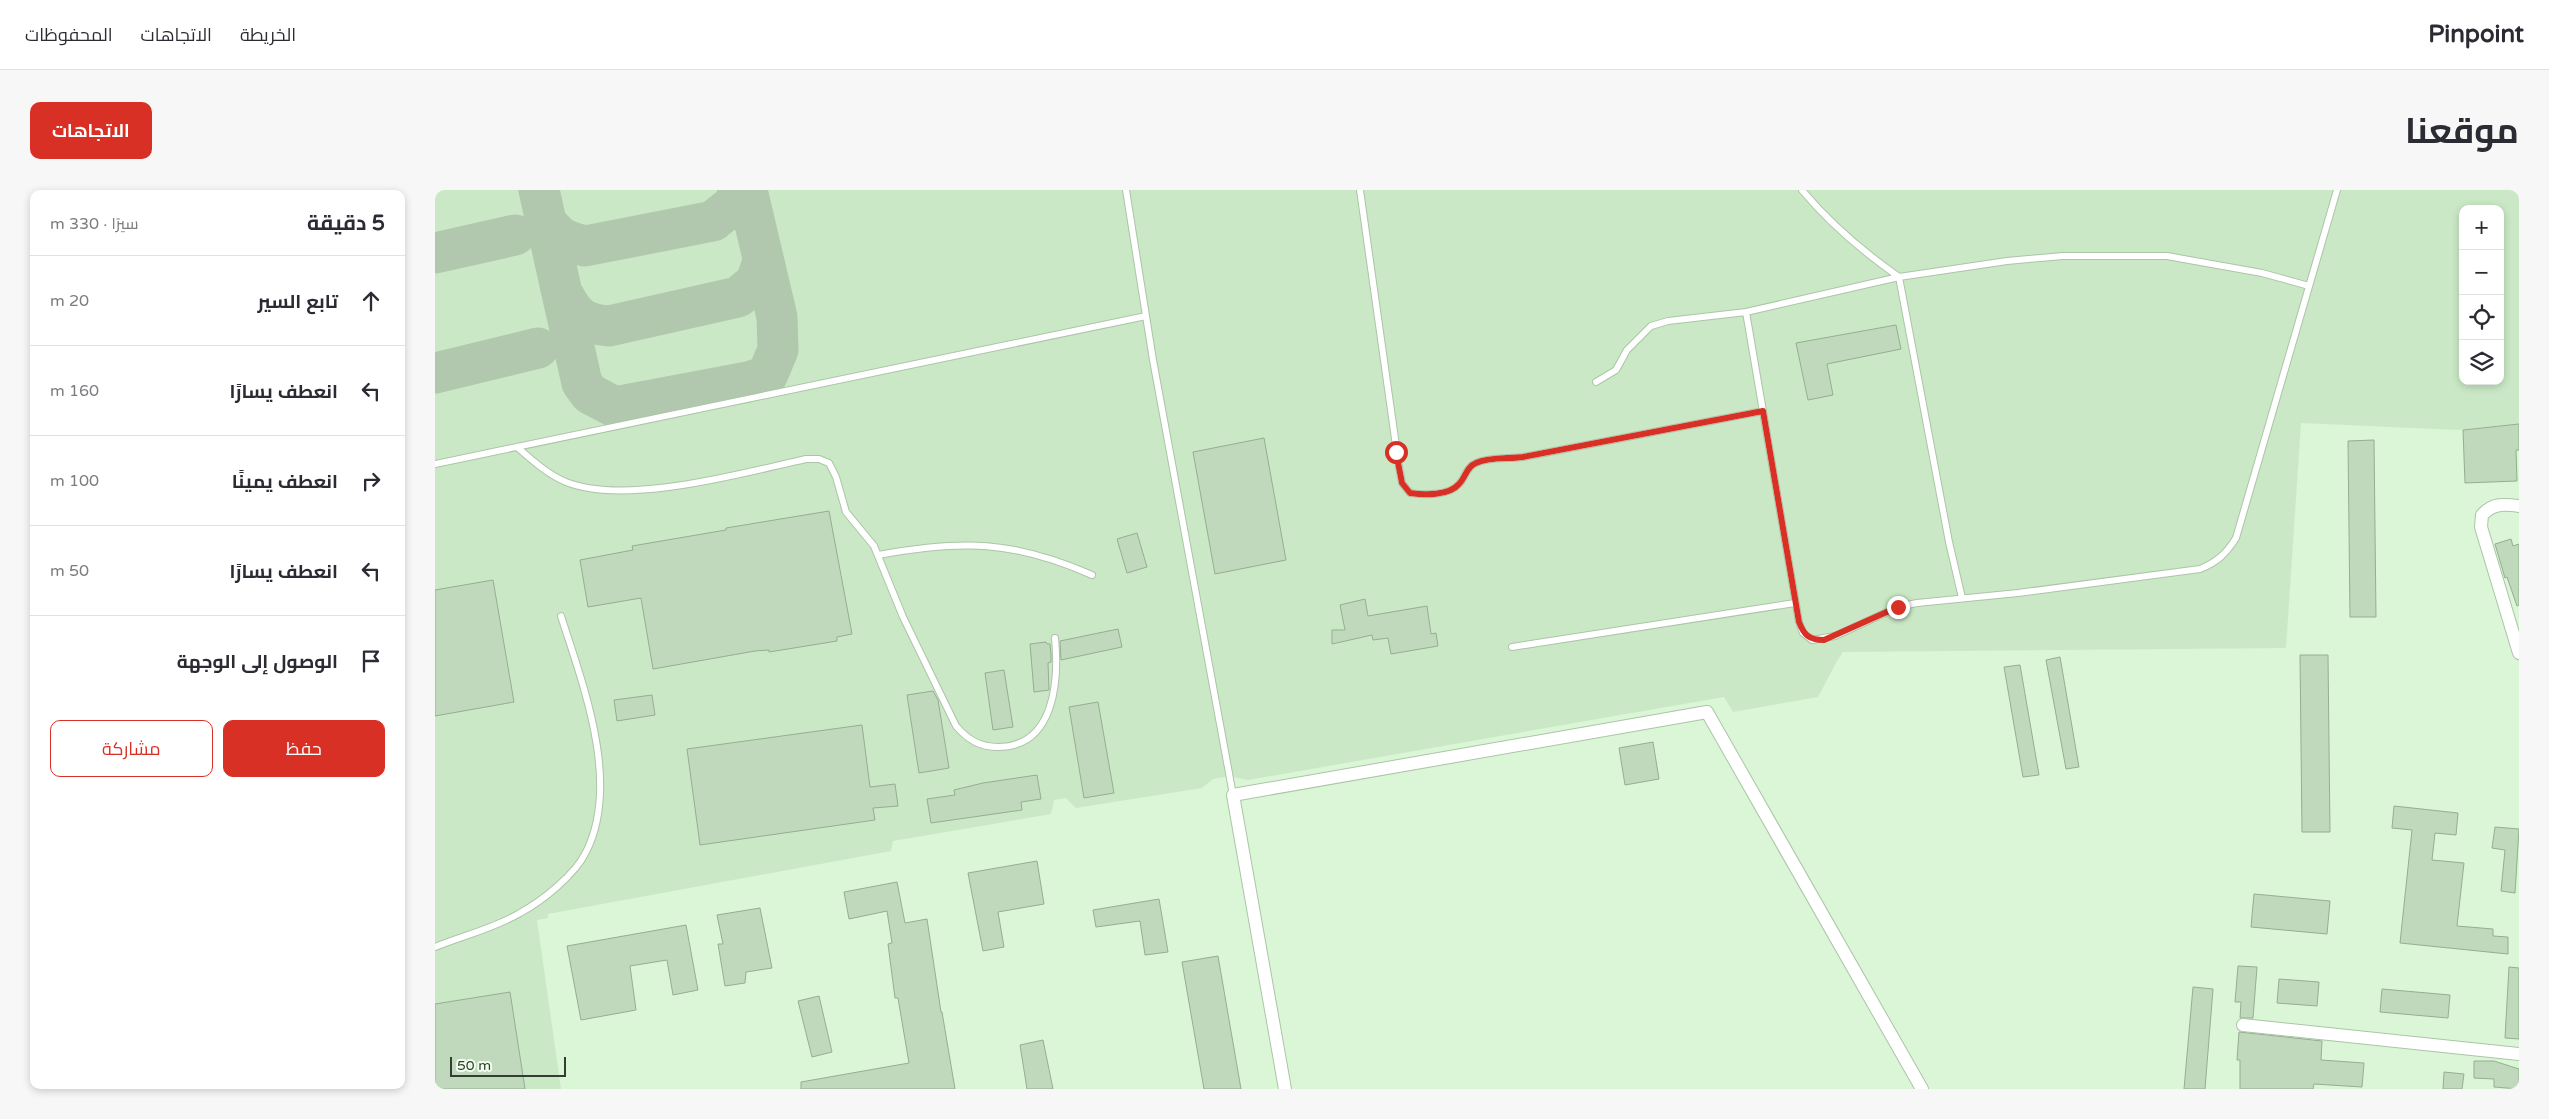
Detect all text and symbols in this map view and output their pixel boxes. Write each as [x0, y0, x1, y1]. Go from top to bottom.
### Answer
text: Pinpoint [2428, 20, 2524, 49]
text: المحفوظات [25, 24, 113, 46]
text: الاتجاهات [141, 24, 212, 46]
text: الخريطة [240, 24, 296, 46]
button: الاتجاهات [30, 102, 152, 159]
text: موقعنا [2405, 111, 2519, 153]
map controls [2459, 205, 2504, 385]
button: + [2459, 205, 2504, 250]
text: 5 دقيقة [307, 211, 385, 236]
text: سيرًا · 330 m [50, 214, 139, 234]
button: − [2459, 250, 2504, 295]
icon: ahead [357, 287, 385, 315]
text: 20 m [50, 291, 89, 311]
text: تابع السير [258, 291, 338, 313]
button: locate [2459, 295, 2504, 340]
button: layers [2459, 340, 2504, 385]
icon: left [357, 377, 385, 405]
text: 160 m [50, 381, 99, 401]
text: انعطف يسارًا [229, 381, 338, 403]
route start [1385, 441, 1408, 464]
icon: right [357, 467, 385, 495]
text: 100 m [50, 471, 99, 491]
text: انعطف يمينًا [232, 471, 338, 493]
icon: left [357, 557, 385, 585]
text: 50 m [50, 561, 89, 581]
text: انعطف يسارًا [229, 561, 338, 583]
route end [1887, 596, 1910, 619]
icon: arrive [357, 647, 385, 675]
text: الوصول إلى الوجهة [177, 651, 338, 673]
button: مشاركة [50, 720, 213, 777]
button: حفظ [223, 720, 385, 777]
scale bar [450, 1054, 566, 1077]
text: 50 m [457, 1057, 491, 1074]

